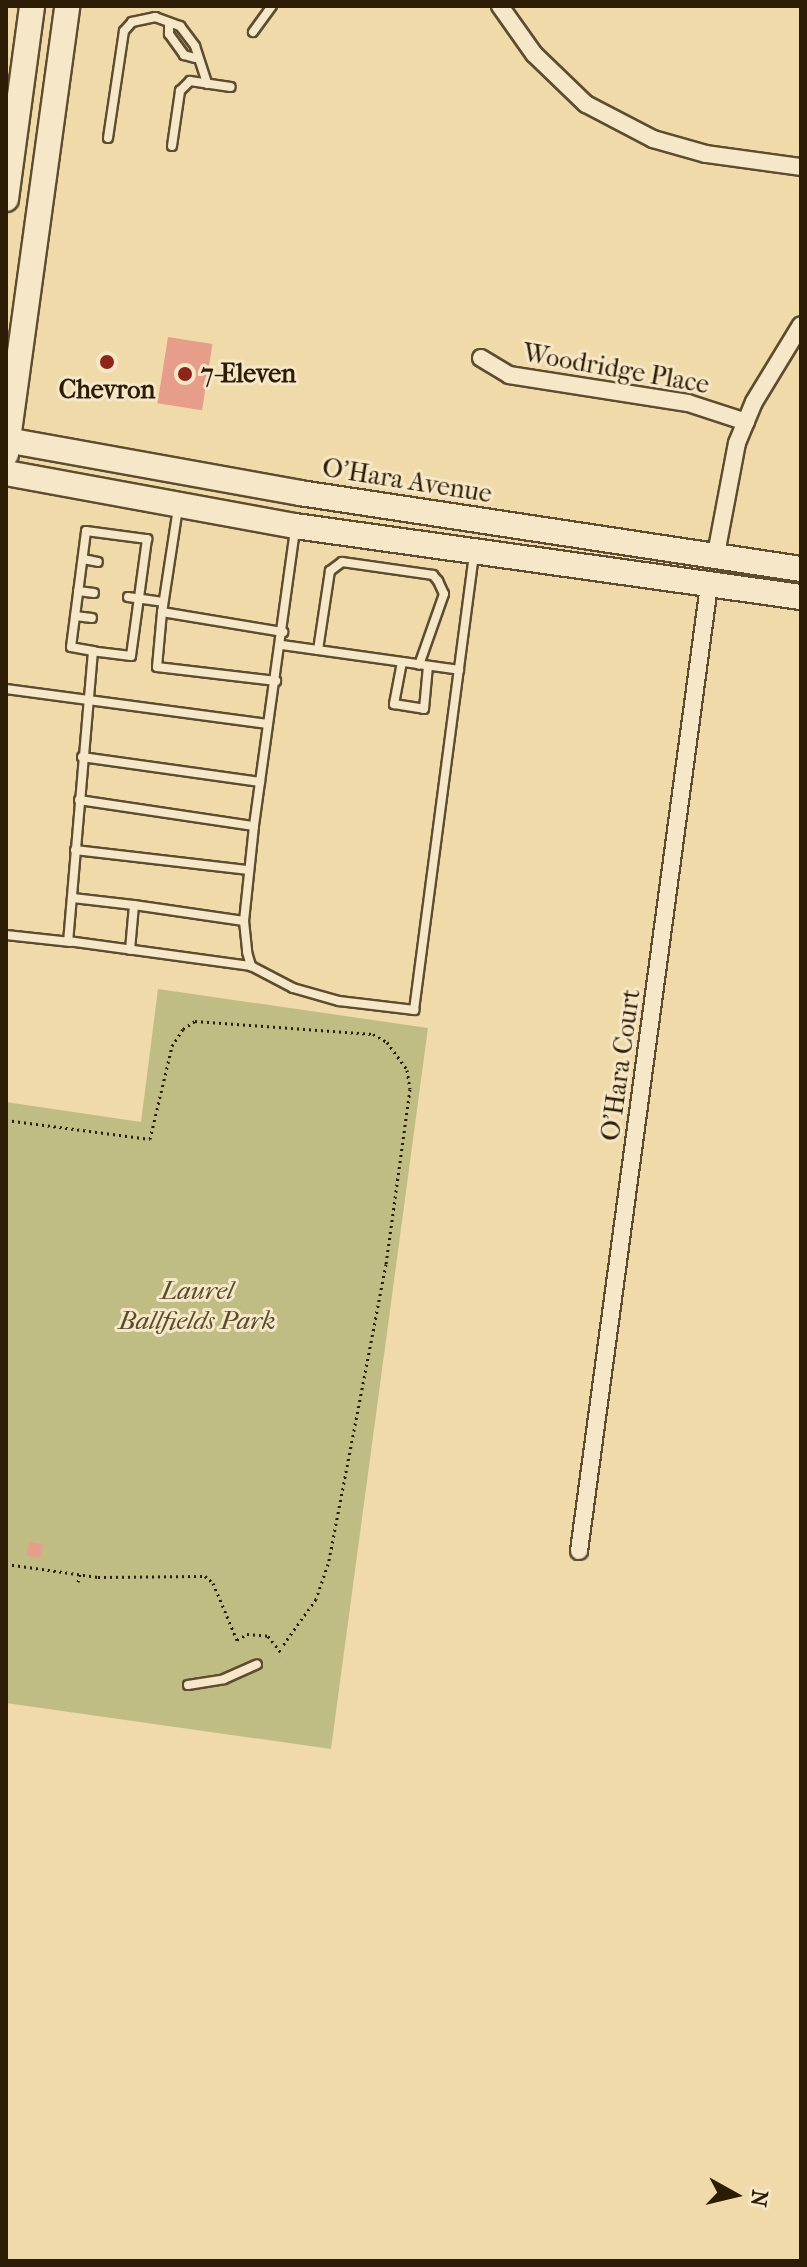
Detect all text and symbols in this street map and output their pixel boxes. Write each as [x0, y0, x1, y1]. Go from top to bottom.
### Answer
street label: Woodridge Place [520, 337, 712, 401]
marker: Chevron [98, 353, 116, 371]
place label: 7-Eleven [201, 358, 296, 390]
marker: 7-Eleven [176, 365, 194, 383]
place label: Chevron [59, 374, 155, 406]
street label: O'Hara Avenue [320, 452, 494, 510]
street label: O'Hara Court [595, 987, 647, 1143]
park label: Laurel Ballfields Park [118, 1275, 276, 1336]
north arrow [695, 2155, 775, 2235]
text: N [745, 2188, 773, 2208]

